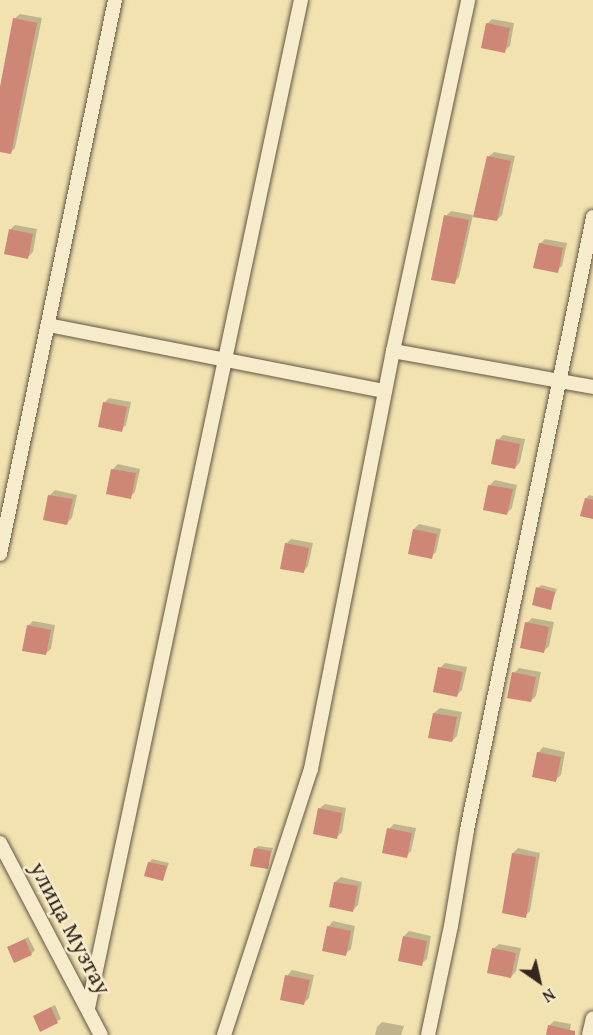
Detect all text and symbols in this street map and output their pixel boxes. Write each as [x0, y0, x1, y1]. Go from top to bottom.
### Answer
street label: улица Музтау [24, 856, 118, 1000]
north arrow [509, 951, 569, 1011]
text: N [538, 983, 560, 1009]

